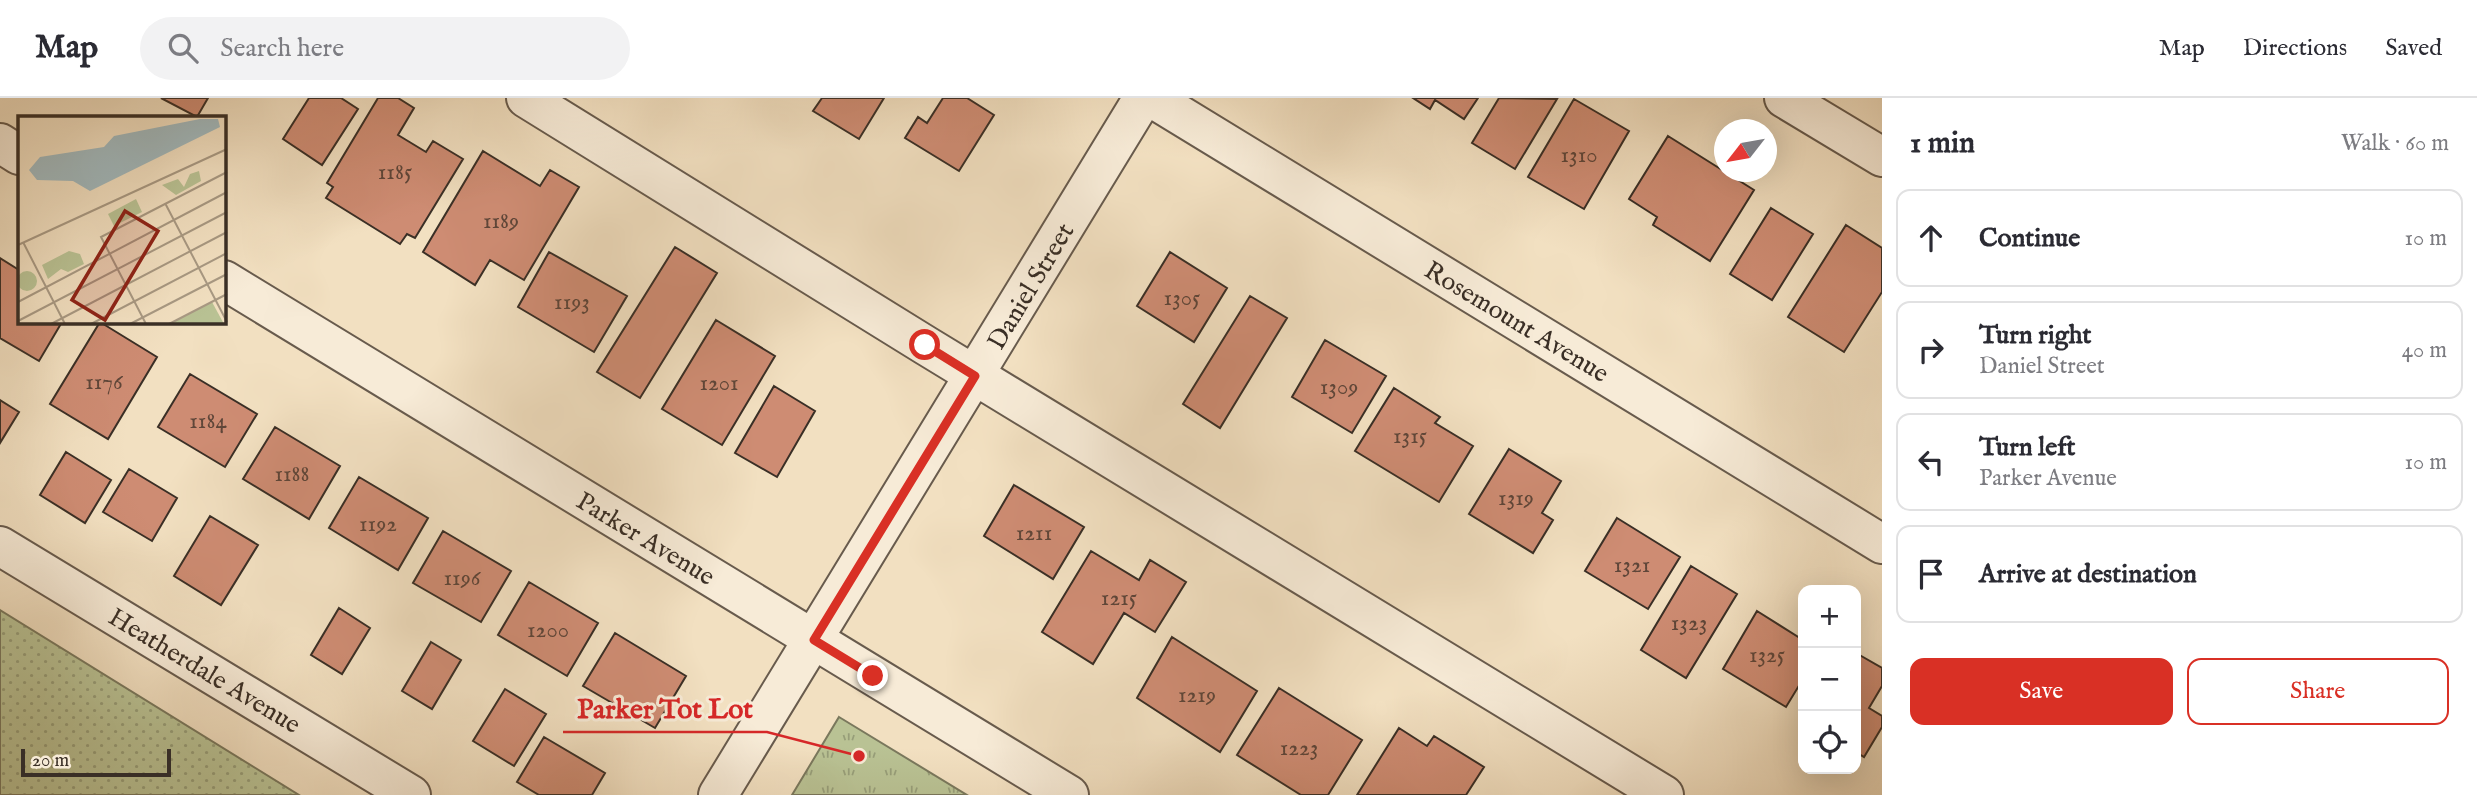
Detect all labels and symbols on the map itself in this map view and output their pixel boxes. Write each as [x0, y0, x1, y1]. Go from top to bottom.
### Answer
inset map [18, 116, 226, 324]
north arrow [1714, 119, 1777, 182]
house number: 1310 [1561, 141, 1597, 170]
house number: 1185 [378, 158, 412, 187]
house number: 1189 [483, 207, 519, 236]
street label: Daniel Street [981, 217, 1082, 356]
street label: Rosemount Avenue [1418, 254, 1615, 391]
house number: 1305 [1164, 284, 1200, 313]
house number: 1193 [554, 288, 590, 317]
route start [909, 329, 940, 360]
house number: 1176 [85, 368, 124, 397]
house number: 1201 [699, 369, 739, 398]
house number: 1309 [1320, 373, 1358, 402]
house number: 1184 [189, 407, 227, 436]
house number: 1315 [1393, 422, 1427, 451]
house number: 1188 [274, 460, 310, 489]
house number: 1319 [1498, 484, 1534, 513]
street label: Parker Avenue [570, 485, 721, 594]
house number: 1192 [359, 510, 397, 539]
house number: 1211 [1016, 519, 1052, 548]
house number: 1321 [1614, 551, 1650, 580]
house number: 1196 [444, 564, 482, 593]
house number: 1215 [1101, 584, 1137, 613]
street label: Heatherdale Avenue [102, 601, 306, 742]
house number: 1323 [1671, 609, 1707, 638]
house number: 1200 [527, 616, 569, 645]
house number: 1325 [1749, 641, 1785, 670]
route end [857, 660, 888, 691]
house number: 1219 [1178, 681, 1216, 710]
callout: Parker Tot Lot [563, 683, 767, 732]
text: Parker Tot Lot [577, 693, 753, 728]
house number: 1223 [1280, 734, 1318, 763]
scale bar [21, 746, 172, 778]

